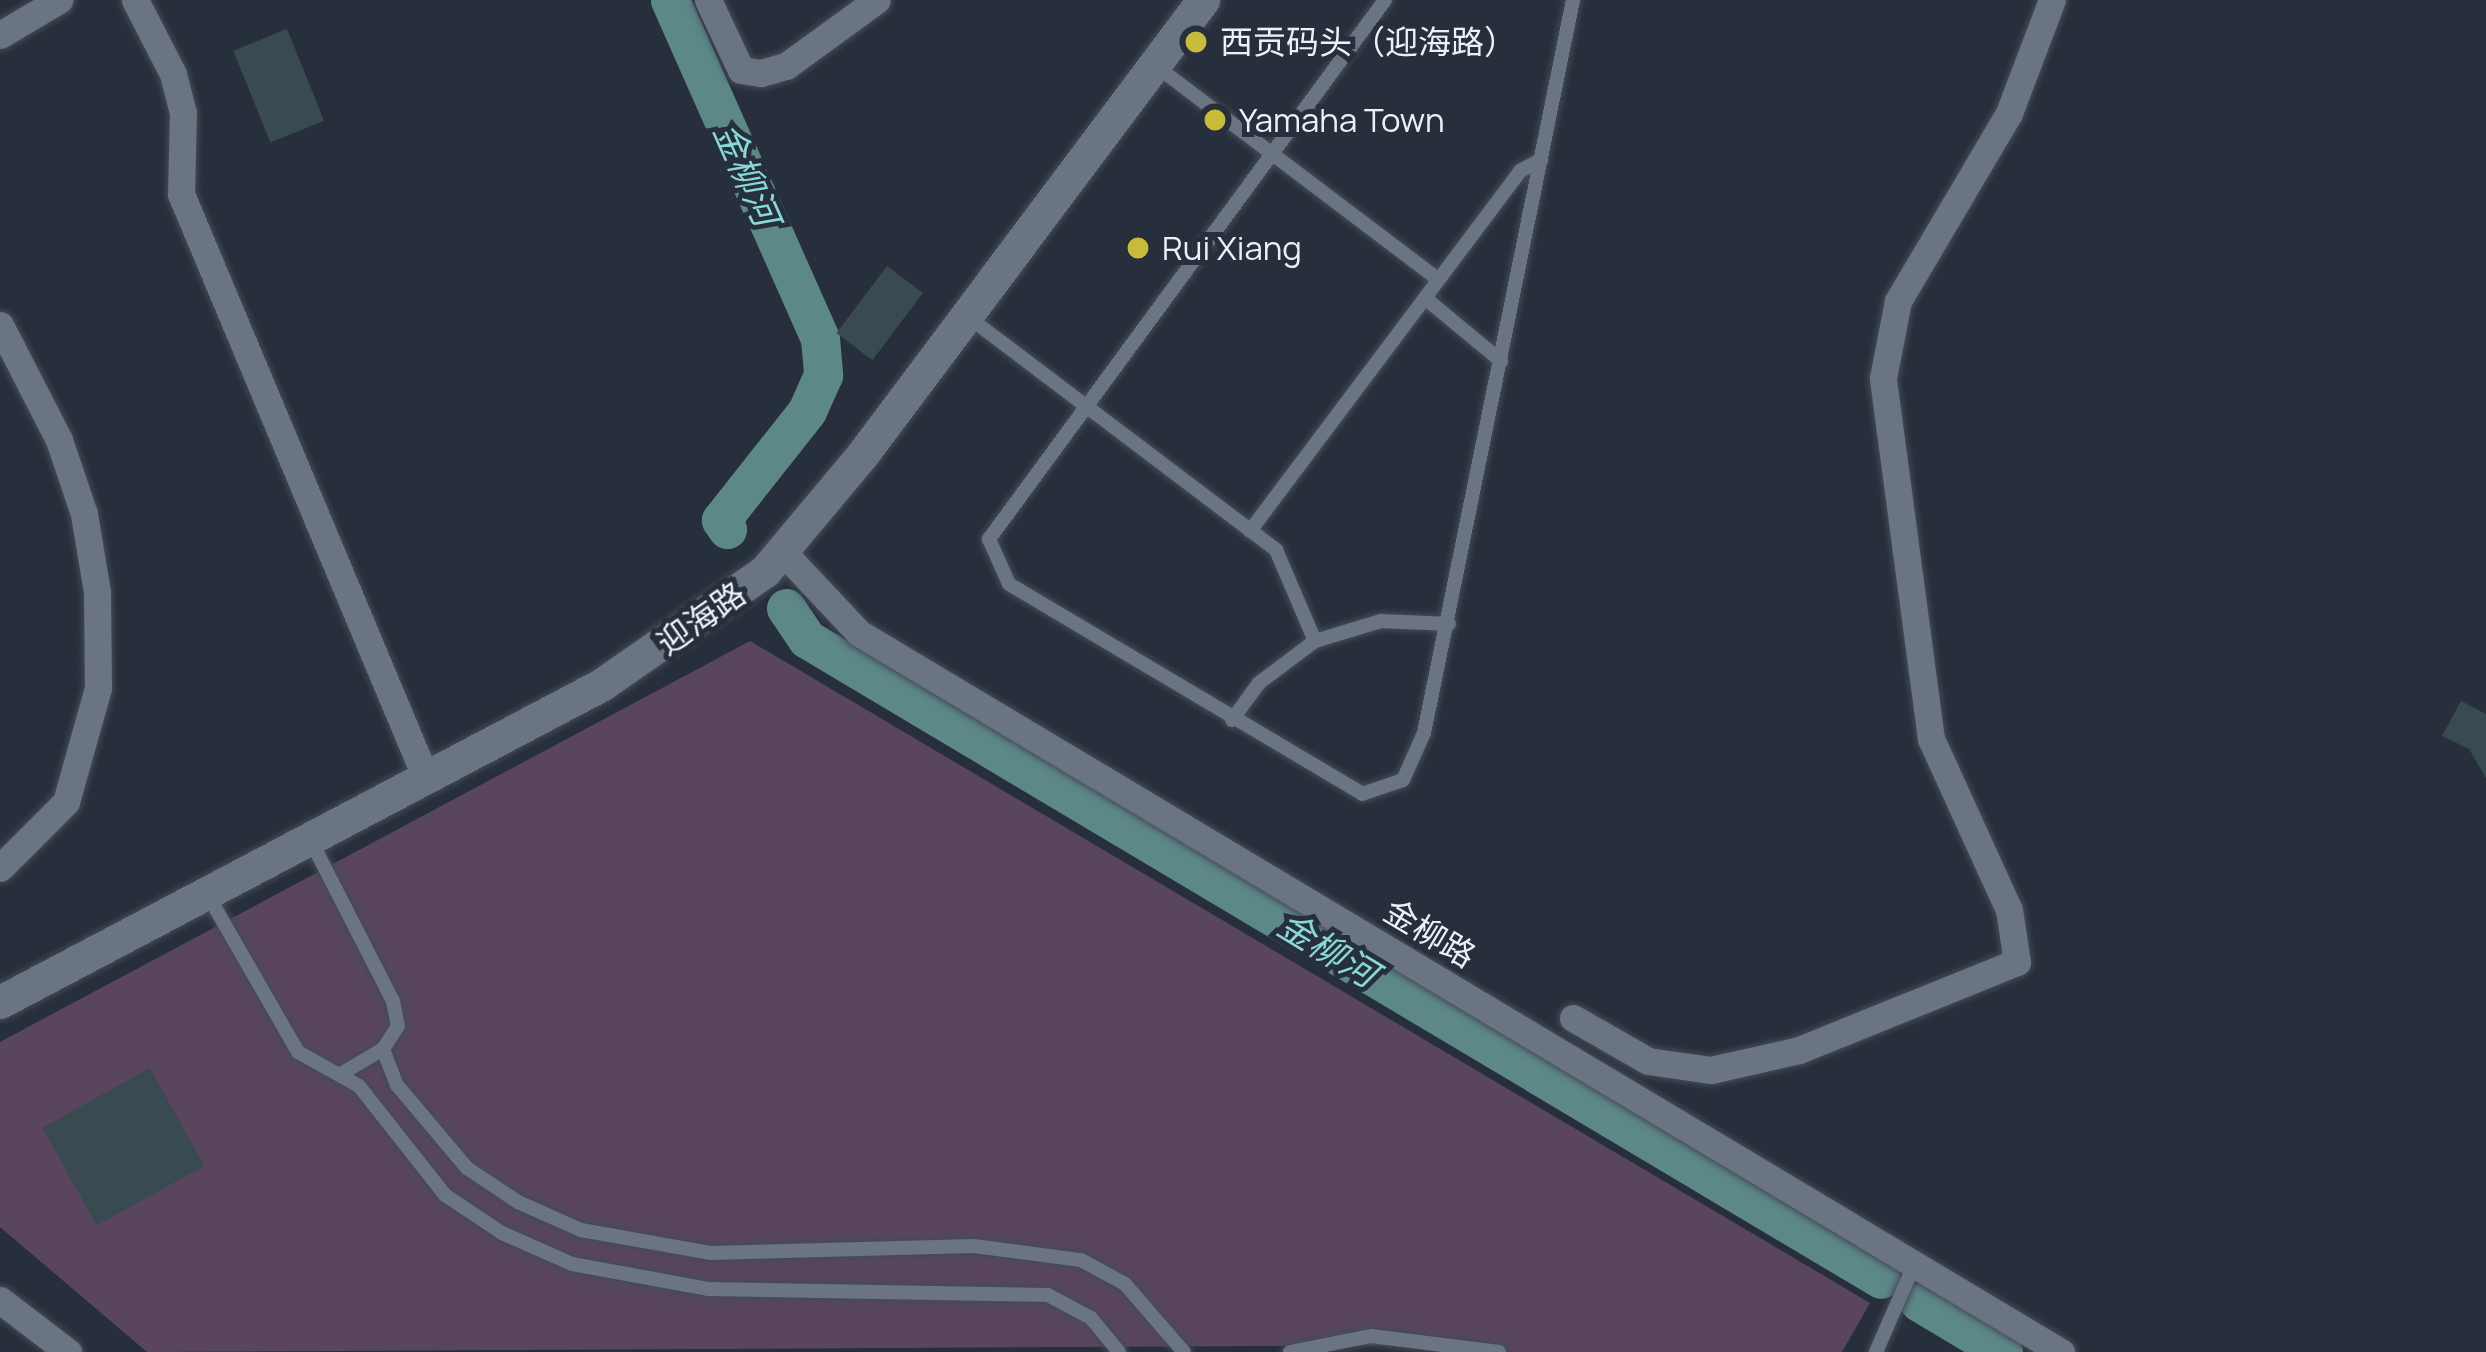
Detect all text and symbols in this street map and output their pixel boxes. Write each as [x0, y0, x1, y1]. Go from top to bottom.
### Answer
place label: 西贡码头（迎海路） [1220, 22, 1517, 62]
marker: 西贡码头（迎海路） [1183, 29, 1209, 55]
place label: Yamaha Town [1239, 100, 1445, 140]
marker: Yamaha Town [1202, 107, 1228, 133]
water label: 金柳河 [705, 116, 789, 232]
place label: Rui Xiang [1162, 228, 1302, 268]
marker: Rui Xiang [1125, 235, 1151, 261]
street label: 迎海路 [649, 573, 753, 663]
street label: 金柳路 [1377, 891, 1483, 975]
water label: 金柳河 [1271, 903, 1385, 995]

